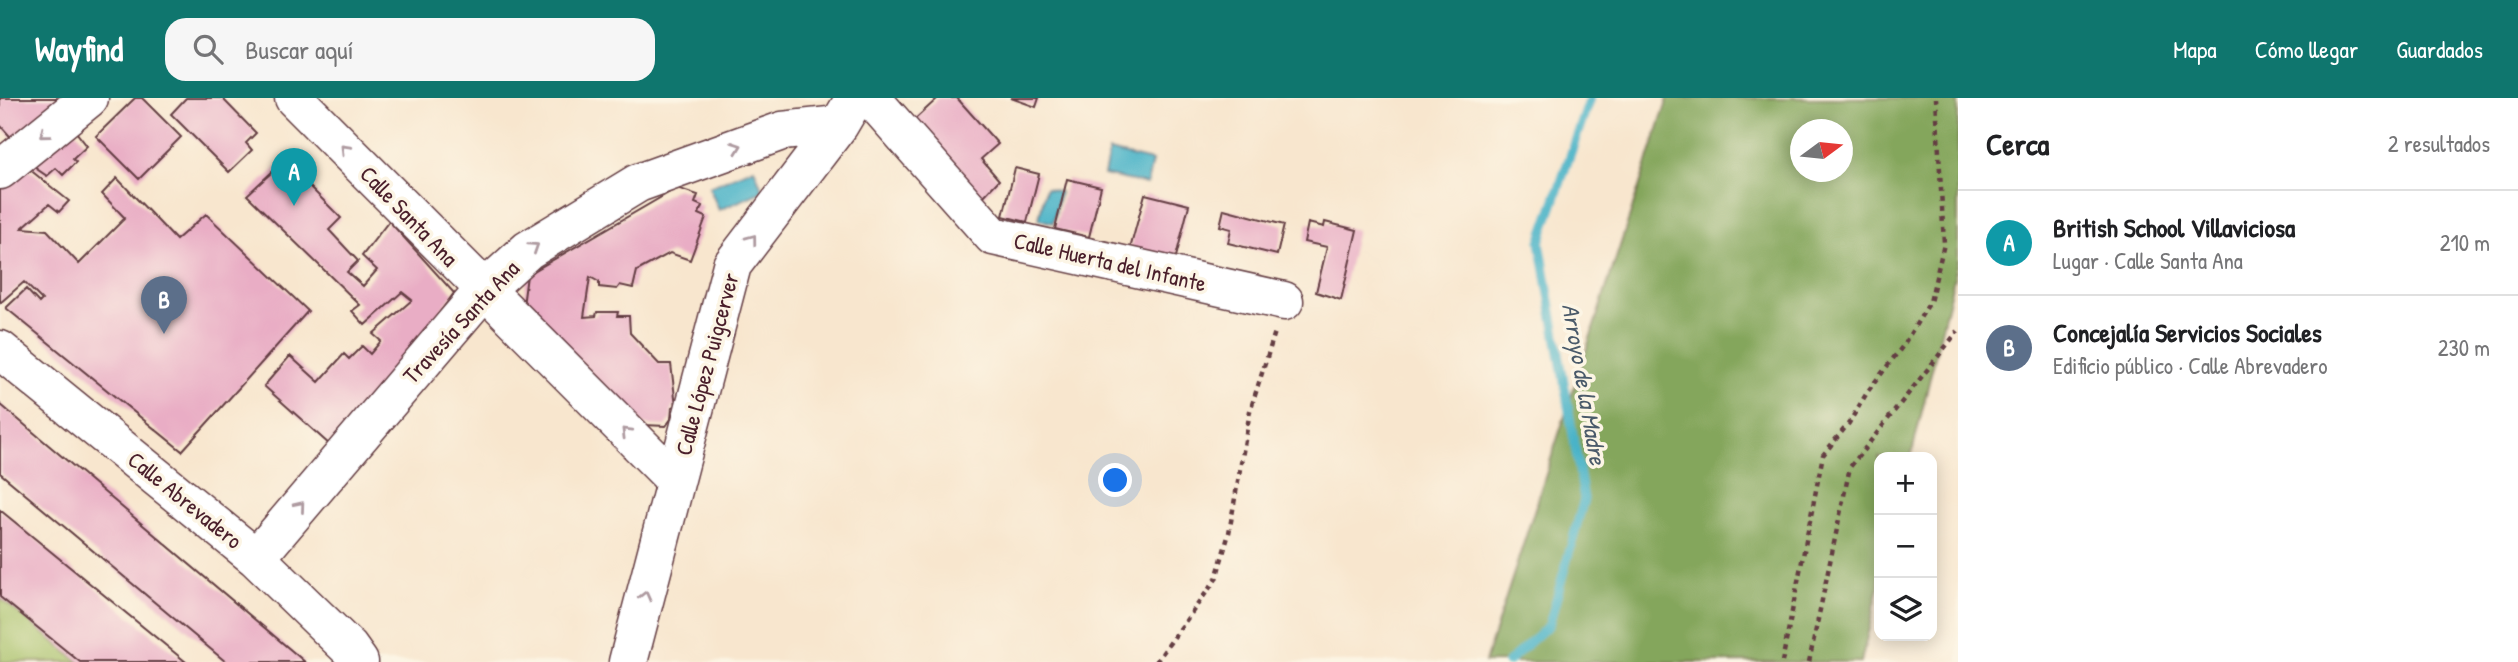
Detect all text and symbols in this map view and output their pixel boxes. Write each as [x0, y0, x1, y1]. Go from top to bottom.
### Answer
search box [165, 18, 655, 81]
text: Wayfind [35, 27, 123, 71]
icon: search [189, 30, 227, 68]
text: Buscar aquí [245, 32, 354, 67]
text: Mapa [2173, 33, 2217, 65]
text: Cómo llegar [2255, 33, 2358, 65]
text: Guardados [2396, 33, 2483, 65]
north arrow [1790, 119, 1853, 182]
text: Cerca [1986, 124, 2049, 164]
one-way arrow [40, 126, 53, 138]
text: 2 resultados [2388, 128, 2490, 159]
one-way arrow [731, 141, 743, 155]
one-way arrow [340, 145, 353, 158]
pin: A [271, 148, 317, 206]
street label: Calle Santa Ana [353, 159, 465, 273]
text: British School Villaviciosa [2053, 210, 2295, 245]
street label: Calle Huerta del Infante [1011, 224, 1209, 299]
text: A [2003, 227, 2015, 258]
text: 210 m [2440, 227, 2490, 258]
one-way arrow [744, 235, 757, 247]
one-way arrow [526, 243, 539, 255]
text: Lugar · Calle Santa Ana [2053, 245, 2243, 276]
street label: Travesía Santa Ana [395, 253, 526, 390]
street label: Calle López Puigcerver [667, 269, 746, 459]
pin: B [141, 276, 187, 334]
water label: Arroyo de la Madre [1554, 301, 1615, 468]
text: Concejalía Servicios Sociales [2053, 315, 2322, 350]
text: B [2003, 332, 2015, 363]
text: 230 m [2438, 332, 2490, 363]
text: Edificio público · Calle Abrevadero [2053, 350, 2327, 381]
one-way arrow [622, 427, 635, 440]
street label: Calle Abrevadero [121, 444, 249, 555]
map controls [1874, 452, 1937, 641]
button: + [1874, 452, 1937, 515]
your location [1098, 463, 1132, 497]
one-way arrow [292, 501, 304, 514]
button: − [1874, 515, 1937, 578]
button: layers [1874, 578, 1937, 641]
one-way arrow [637, 590, 651, 602]

